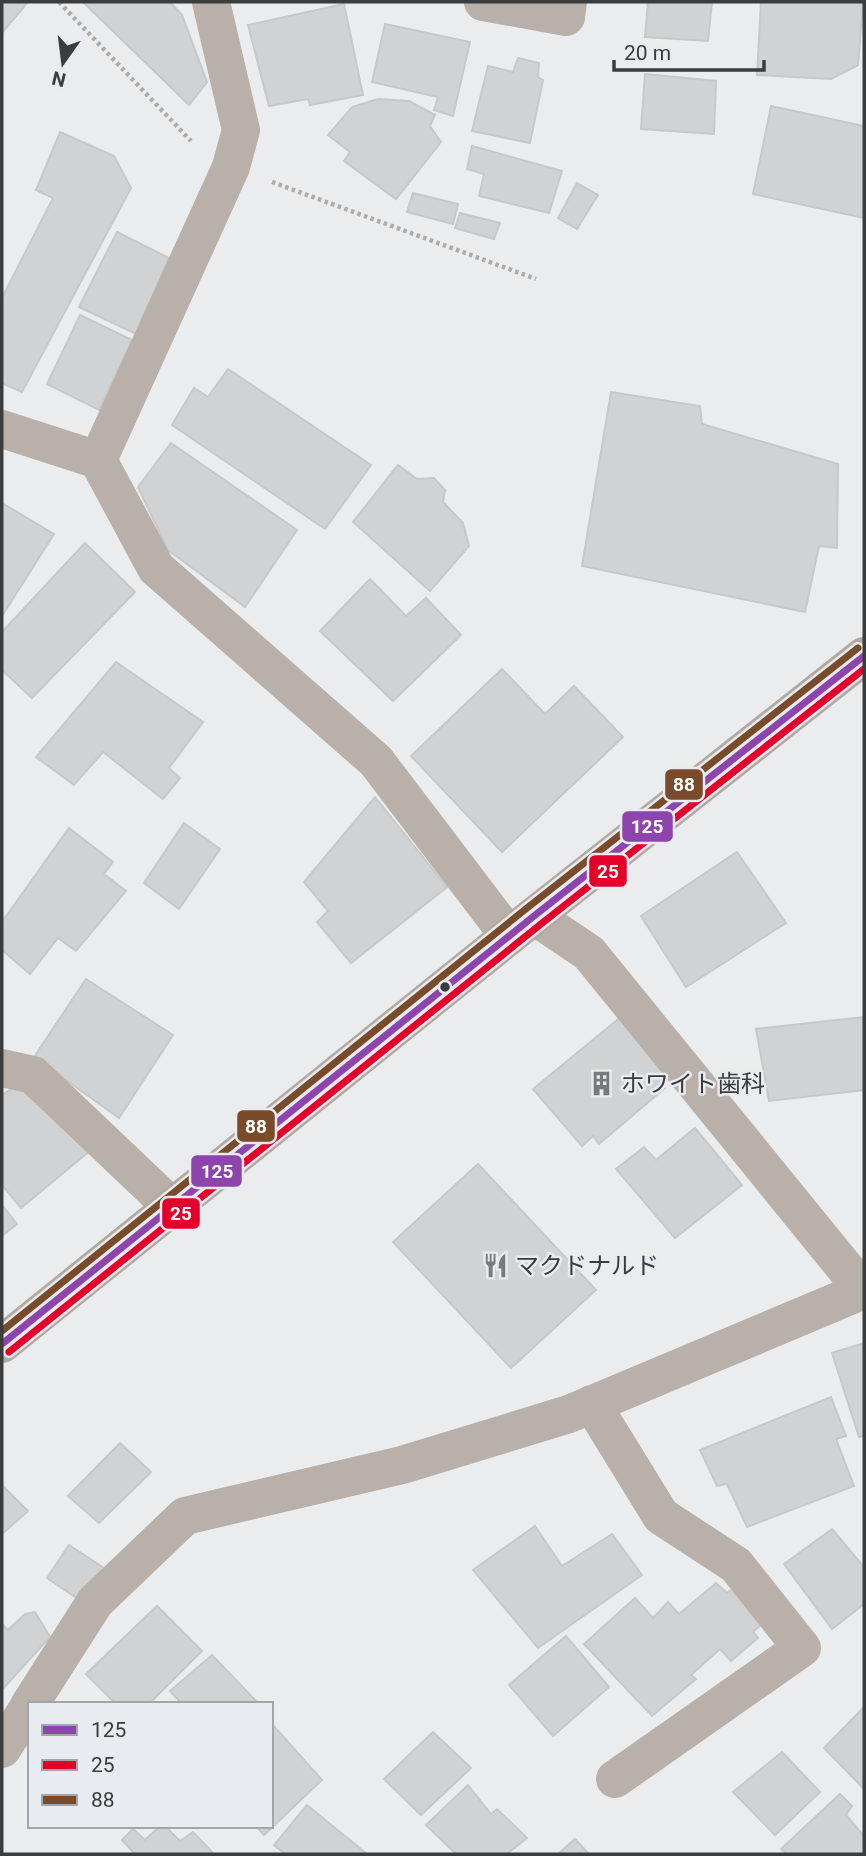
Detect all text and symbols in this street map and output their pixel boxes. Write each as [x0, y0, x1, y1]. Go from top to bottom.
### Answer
north arrow [28, 28, 98, 98]
scale bar [614, 28, 764, 72]
text: 20 m [624, 41, 671, 65]
text: N [50, 66, 68, 92]
line badge: 88 [664, 768, 704, 801]
text: 88 [673, 773, 695, 796]
line badge: 125 [621, 810, 674, 843]
text: 125 [631, 815, 663, 838]
line badge: 25 [588, 854, 628, 888]
text: 25 [597, 860, 619, 883]
unlabelled marker [438, 980, 452, 994]
building icon: ホワイト歯科 [587, 1070, 615, 1098]
place label: ホワイト歯科 [621, 1070, 765, 1098]
line badge: 88 [236, 1109, 276, 1143]
text: 88 [245, 1115, 267, 1138]
line badge: 125 [190, 1154, 243, 1188]
text: 125 [201, 1160, 233, 1183]
line badge: 25 [161, 1197, 201, 1230]
text: 25 [170, 1202, 192, 1225]
restaurant icon: マクドナルド [481, 1252, 509, 1280]
place label: マクドナルド [515, 1252, 659, 1280]
legend [28, 1702, 273, 1828]
text: 125 [91, 1718, 126, 1742]
text: 25 [91, 1753, 115, 1777]
text: 88 [91, 1788, 115, 1812]

